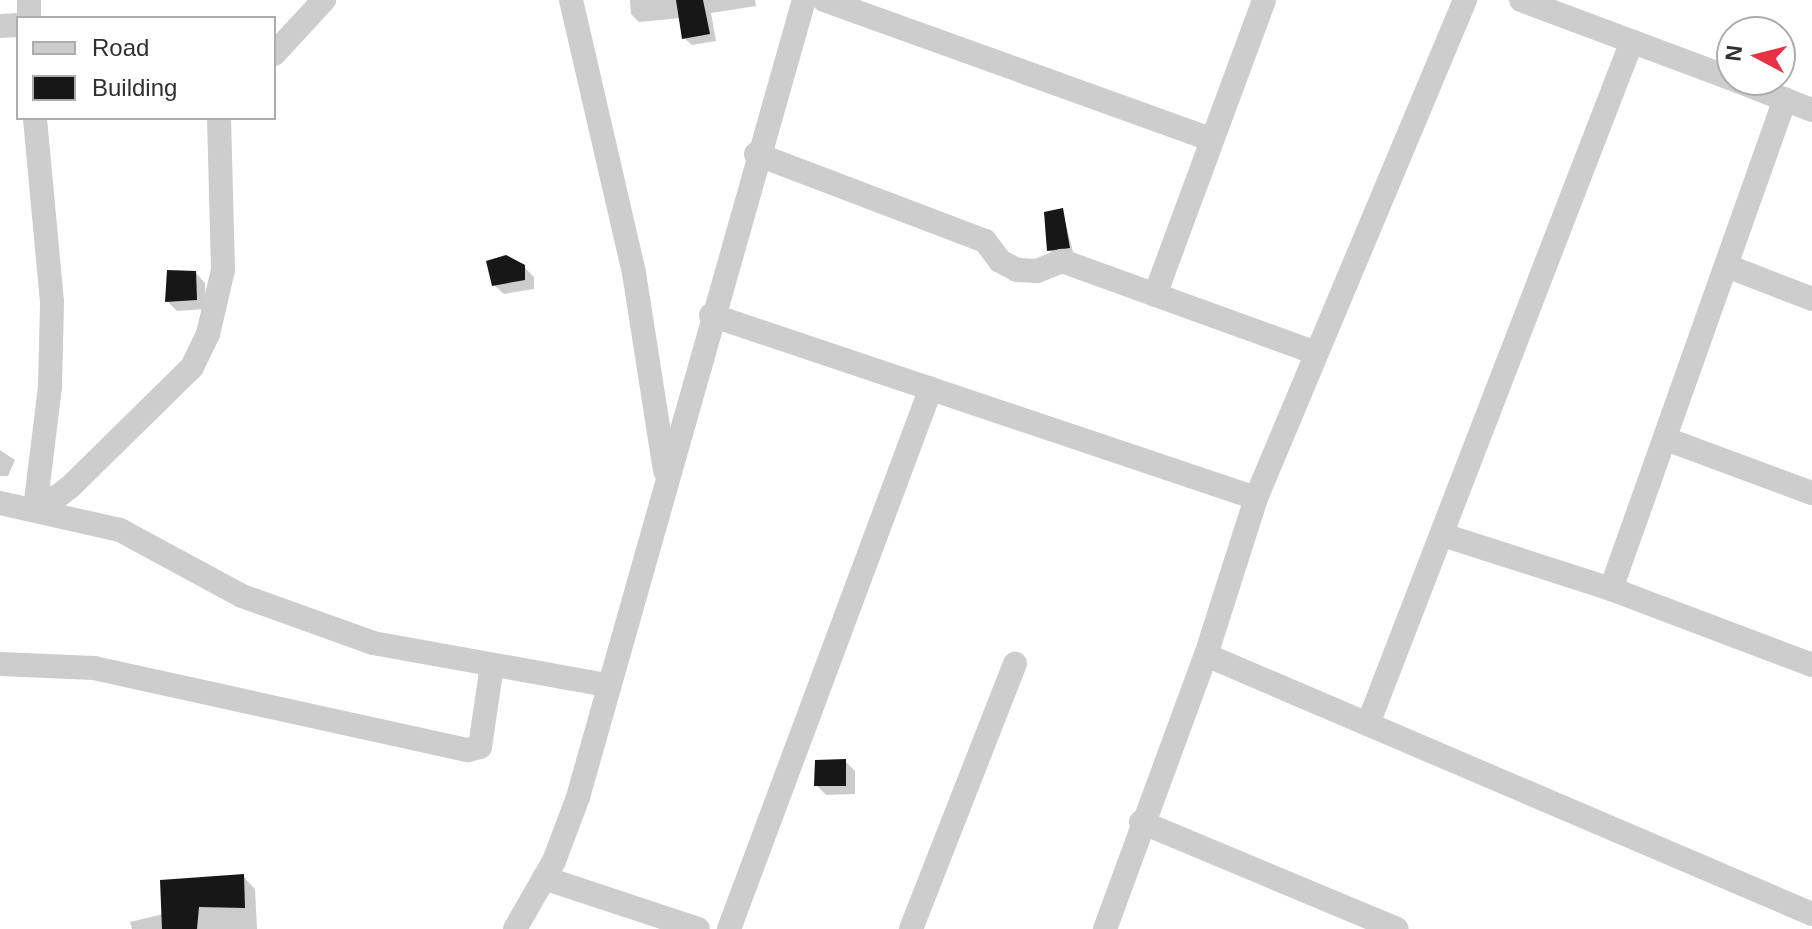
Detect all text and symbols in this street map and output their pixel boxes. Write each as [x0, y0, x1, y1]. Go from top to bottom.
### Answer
legend [16, 16, 276, 120]
north arrow [1716, 16, 1796, 96]
text: Road [92, 34, 149, 61]
text: N [1720, 44, 1747, 63]
text: Building [92, 74, 177, 101]

